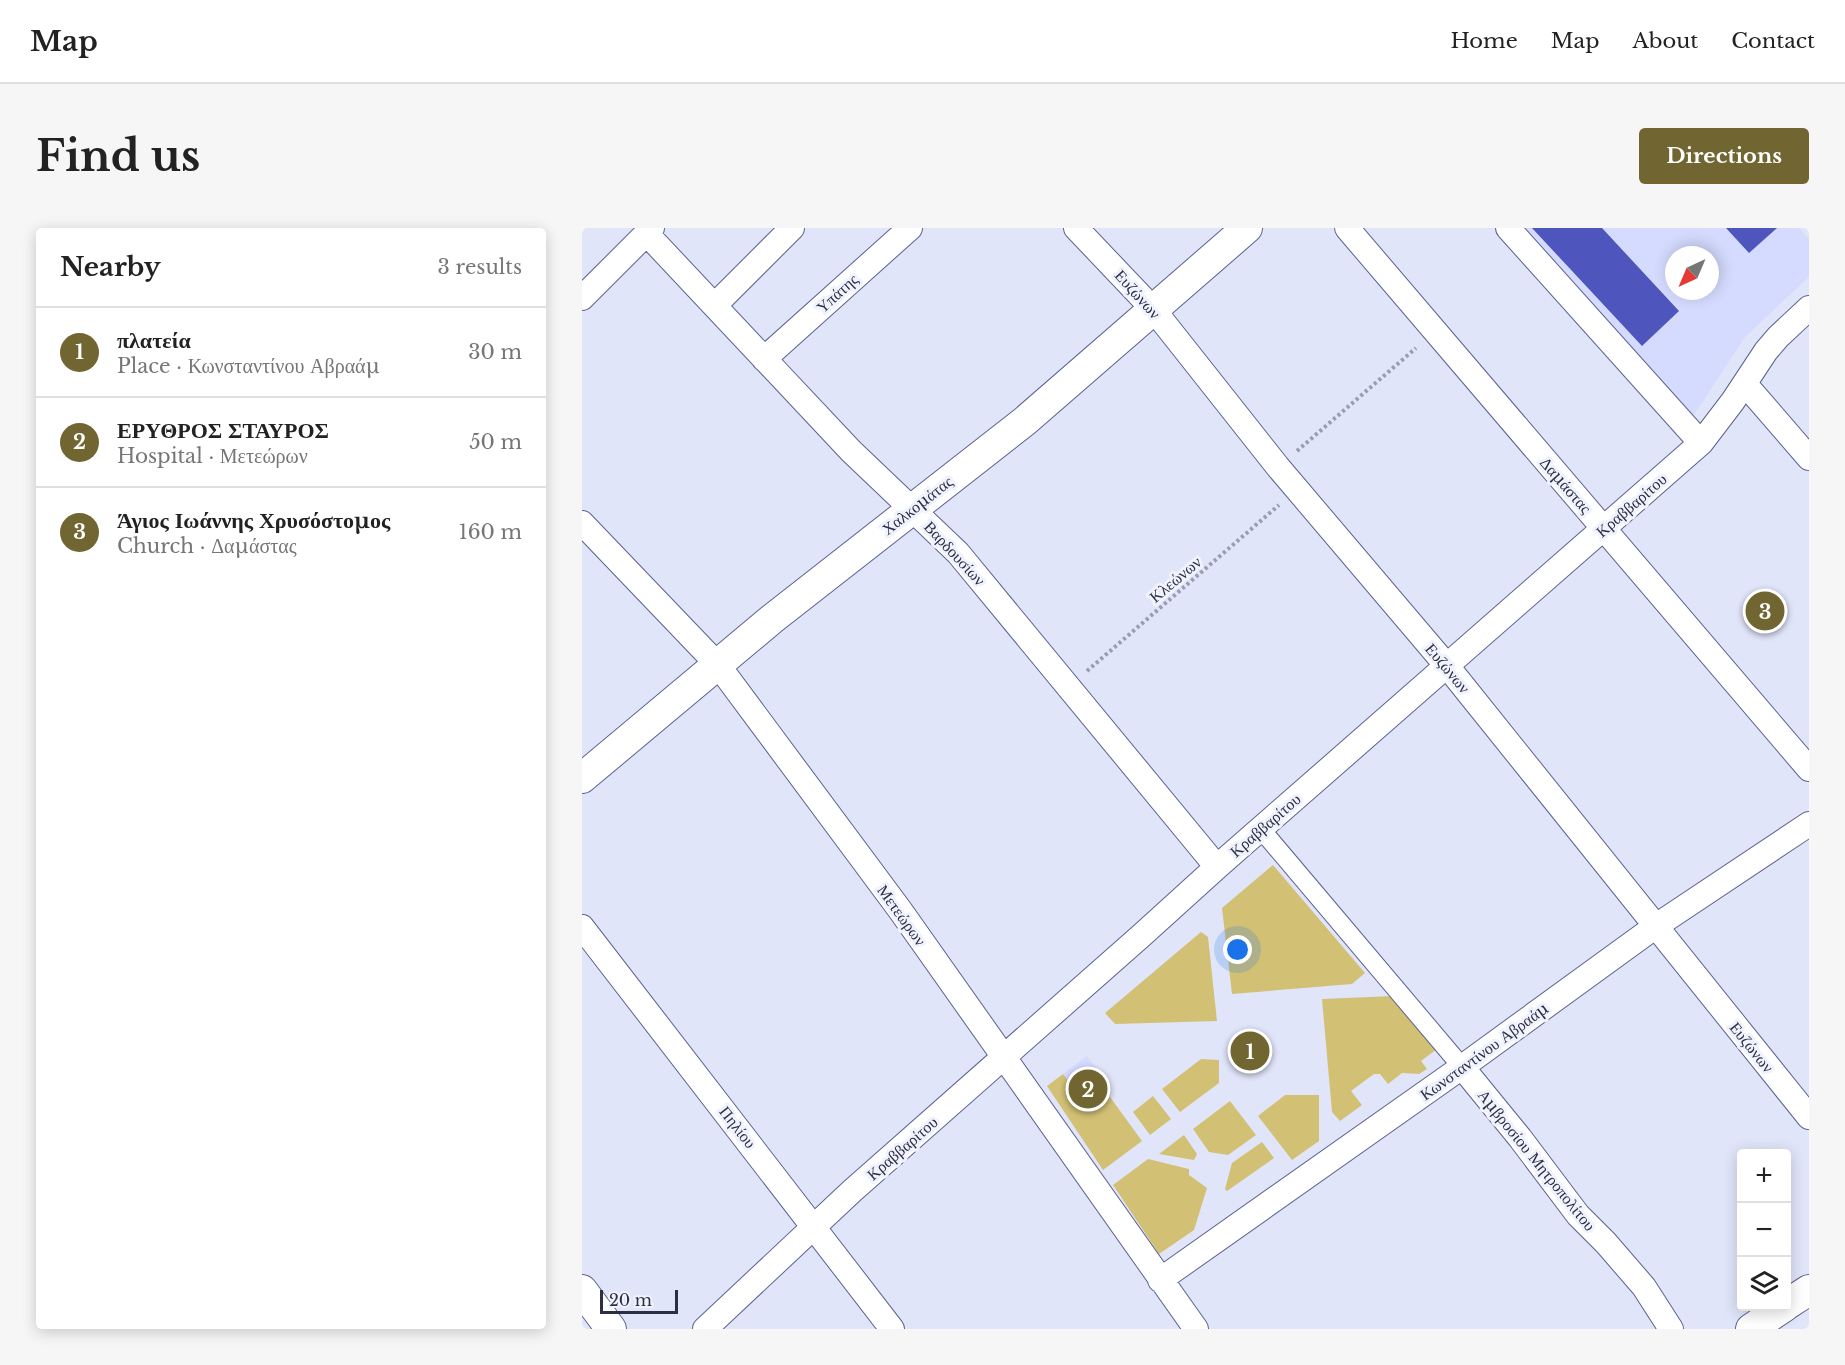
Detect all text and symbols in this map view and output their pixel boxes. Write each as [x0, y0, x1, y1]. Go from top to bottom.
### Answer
text: Map [30, 24, 98, 59]
text: Home [1451, 28, 1518, 54]
text: Map [1551, 28, 1599, 54]
text: About [1632, 28, 1698, 54]
text: Contact [1731, 28, 1815, 54]
button: Directions [1639, 128, 1809, 184]
text: Find us [36, 130, 200, 182]
north arrow [1665, 246, 1719, 300]
text: Nearby [60, 251, 161, 283]
text: 3 results [438, 255, 522, 279]
street label: Ευζώνων [1111, 265, 1165, 323]
street label: Υπάτης [812, 269, 862, 317]
text: πλατεία [117, 327, 191, 354]
text: 1 [75, 340, 84, 364]
text: 30 m [468, 340, 522, 364]
text: Place · Κωνσταντίνου Αβραάμ [117, 354, 380, 378]
text: ΕΡΥΘΡΟΣ ΣΤΑΥΡΟΣ [117, 417, 329, 444]
text: 2 [73, 430, 86, 454]
text: 50 m [469, 430, 522, 454]
text: Hospital · Μετεώρων [117, 444, 308, 468]
street label: Δαμάστας [1536, 453, 1596, 518]
street label: Κραββαρίτου [1592, 469, 1671, 541]
street label: Χαλκομάτας [878, 471, 957, 539]
text: Άγιος Ιωάννης Χρυσόστομος [117, 507, 390, 534]
street label: Βαρδουσίων [920, 516, 990, 590]
text: 3 [73, 520, 86, 544]
text: 160 m [459, 520, 522, 544]
text: Church · Δαμάστας [117, 534, 297, 558]
street label: Κλεώνων [1145, 552, 1205, 606]
pin: 3 [1746, 588, 1784, 634]
street label: Ευζώνων [1421, 639, 1475, 697]
street label: Κραββαρίτου [1226, 789, 1305, 861]
street label: Μετεώρων [873, 881, 931, 949]
your location [1223, 935, 1252, 964]
street label: Κωνσταντίνου Αβραάμ [1416, 998, 1552, 1104]
street label: Ευζώνων [1726, 1018, 1778, 1076]
pin: 1 [1230, 1028, 1270, 1074]
pin: 2 [1068, 1066, 1108, 1112]
street label: Αμβροσίου Μητροπολίτου [1474, 1085, 1600, 1235]
street label: Πηλίου [715, 1102, 761, 1152]
street label: Κραββαρίτου [863, 1112, 942, 1184]
map controls [1737, 1149, 1791, 1311]
button: + [1737, 1149, 1791, 1203]
button: − [1737, 1203, 1791, 1257]
button: layers [1737, 1257, 1791, 1311]
scale bar [600, 1287, 678, 1314]
text: 20 m [609, 1290, 652, 1310]

